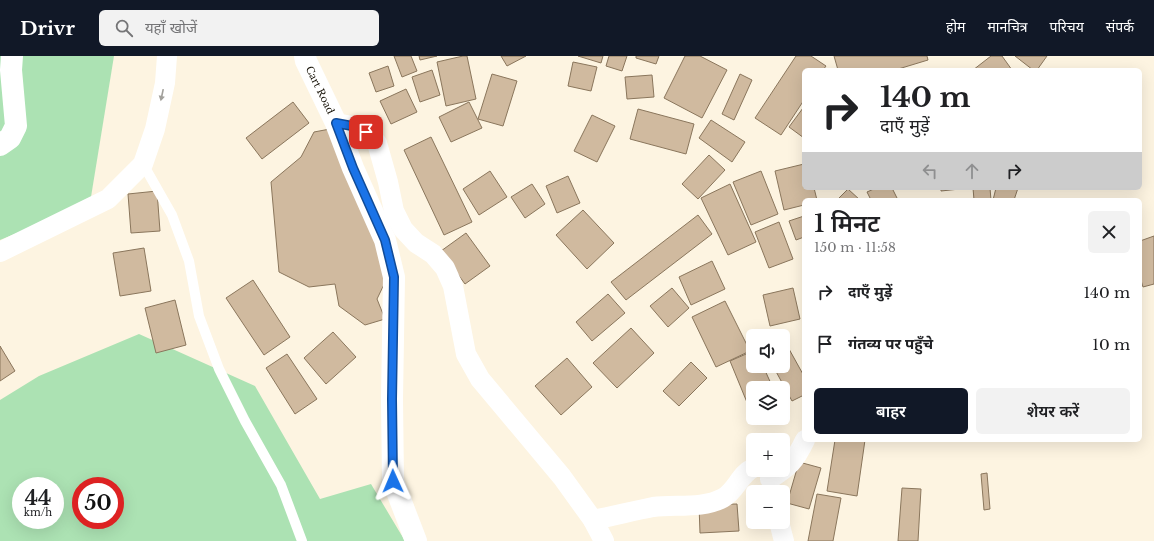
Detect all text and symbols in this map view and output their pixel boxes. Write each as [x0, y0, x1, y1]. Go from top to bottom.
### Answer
search box [99, 10, 379, 46]
text: Drivr [20, 17, 75, 40]
icon: search [113, 17, 135, 39]
text: यहाँ खोजें [145, 18, 197, 37]
text: होम [946, 18, 965, 36]
text: मानचित्र [987, 18, 1028, 36]
text: परिचय [1050, 18, 1084, 36]
text: संपर्क [1106, 18, 1134, 36]
street label: Cart Road [303, 64, 337, 116]
text: 140 m [880, 80, 970, 115]
icon: right [814, 84, 866, 136]
one-way arrow [159, 88, 165, 101]
pin [349, 115, 383, 149]
text: दाएँ मुड़ें [880, 115, 930, 137]
icon: arrive [355, 121, 377, 143]
icon: left [919, 160, 941, 182]
icon: ahead [961, 160, 983, 182]
icon: right [1003, 160, 1025, 182]
text: 1 मिनट [814, 209, 880, 238]
button: close [1088, 211, 1130, 253]
text: 150 m · 11:58 [814, 239, 896, 256]
icon: right [814, 281, 836, 303]
text: दाएँ मुड़ें [848, 282, 892, 301]
text: 140 m [1083, 283, 1130, 302]
map controls [746, 329, 790, 529]
button: sound [746, 329, 790, 373]
icon: arrive [814, 333, 836, 355]
text: गंतव्य पर पहुँचे [848, 334, 933, 353]
text: 10 m [1092, 335, 1130, 354]
button: layers [746, 381, 790, 425]
button: बाहर [814, 388, 968, 434]
button: शेयर करें [976, 388, 1130, 434]
button: + [746, 433, 790, 477]
position arrow [372, 460, 414, 502]
speed limit sign: 50 [72, 477, 124, 529]
button: − [746, 485, 790, 529]
text: 44 [25, 486, 51, 510]
text: km/h [24, 506, 52, 519]

